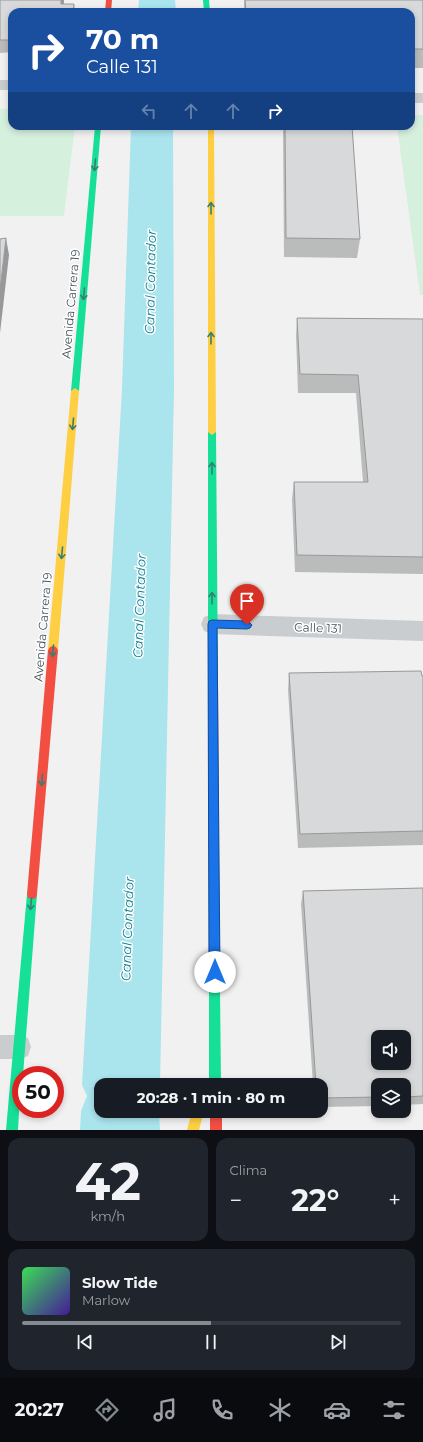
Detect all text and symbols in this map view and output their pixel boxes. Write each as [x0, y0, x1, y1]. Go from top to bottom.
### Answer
text: 70 m [86, 22, 159, 56]
icon: right [20, 24, 72, 76]
text: Calle 131 [86, 56, 158, 78]
icon: left [138, 100, 160, 122]
icon: ahead [180, 100, 202, 122]
icon: ahead [222, 100, 244, 122]
icon: right [264, 100, 286, 122]
one-way arrow [91, 158, 99, 171]
one-way arrow [207, 202, 215, 215]
water label: Canal Contador [141, 229, 159, 334]
street label: Avenida Carrera 19 [58, 249, 83, 359]
one-way arrow [80, 287, 87, 300]
one-way arrow [207, 332, 215, 345]
one-way arrow [69, 417, 76, 430]
one-way arrow [208, 462, 216, 475]
one-way arrow [58, 546, 65, 559]
water label: Canal Contador [129, 553, 149, 658]
street label: Avenida Carrera 19 [30, 572, 55, 682]
pin [230, 584, 264, 625]
icon: arrive [236, 590, 258, 612]
one-way arrow [208, 592, 216, 605]
street label: Calle 131 [294, 619, 342, 636]
one-way arrow [50, 644, 57, 657]
one-way arrow [38, 774, 45, 787]
water label: Canal Contador [117, 876, 137, 981]
one-way arrow [27, 897, 35, 910]
position arrow [194, 951, 236, 993]
map controls [371, 1030, 411, 1118]
button: sound [371, 1030, 411, 1070]
speed limit sign: 50 [12, 1066, 64, 1118]
button: layers [371, 1078, 411, 1118]
text: 20:28 · 1 min · 80 m [137, 1088, 285, 1107]
text: 42 [74, 1150, 141, 1213]
text: Clima [230, 1162, 267, 1178]
text: 22° [291, 1182, 339, 1219]
text: − [230, 1187, 242, 1214]
text: + [388, 1187, 401, 1214]
text: km/h [90, 1208, 125, 1224]
text: Slow Tide [82, 1273, 158, 1292]
text: Marlow [82, 1292, 130, 1308]
icon: previous [74, 1331, 96, 1353]
icon: pause [200, 1331, 222, 1353]
icon: next [327, 1331, 349, 1353]
icon: directions [93, 1396, 121, 1424]
icon: music [151, 1396, 179, 1424]
icon: phone [208, 1396, 236, 1424]
icon: climate [266, 1396, 294, 1424]
icon: car [323, 1396, 351, 1424]
icon: filters [380, 1396, 408, 1424]
text: 20:27 [15, 1399, 64, 1421]

